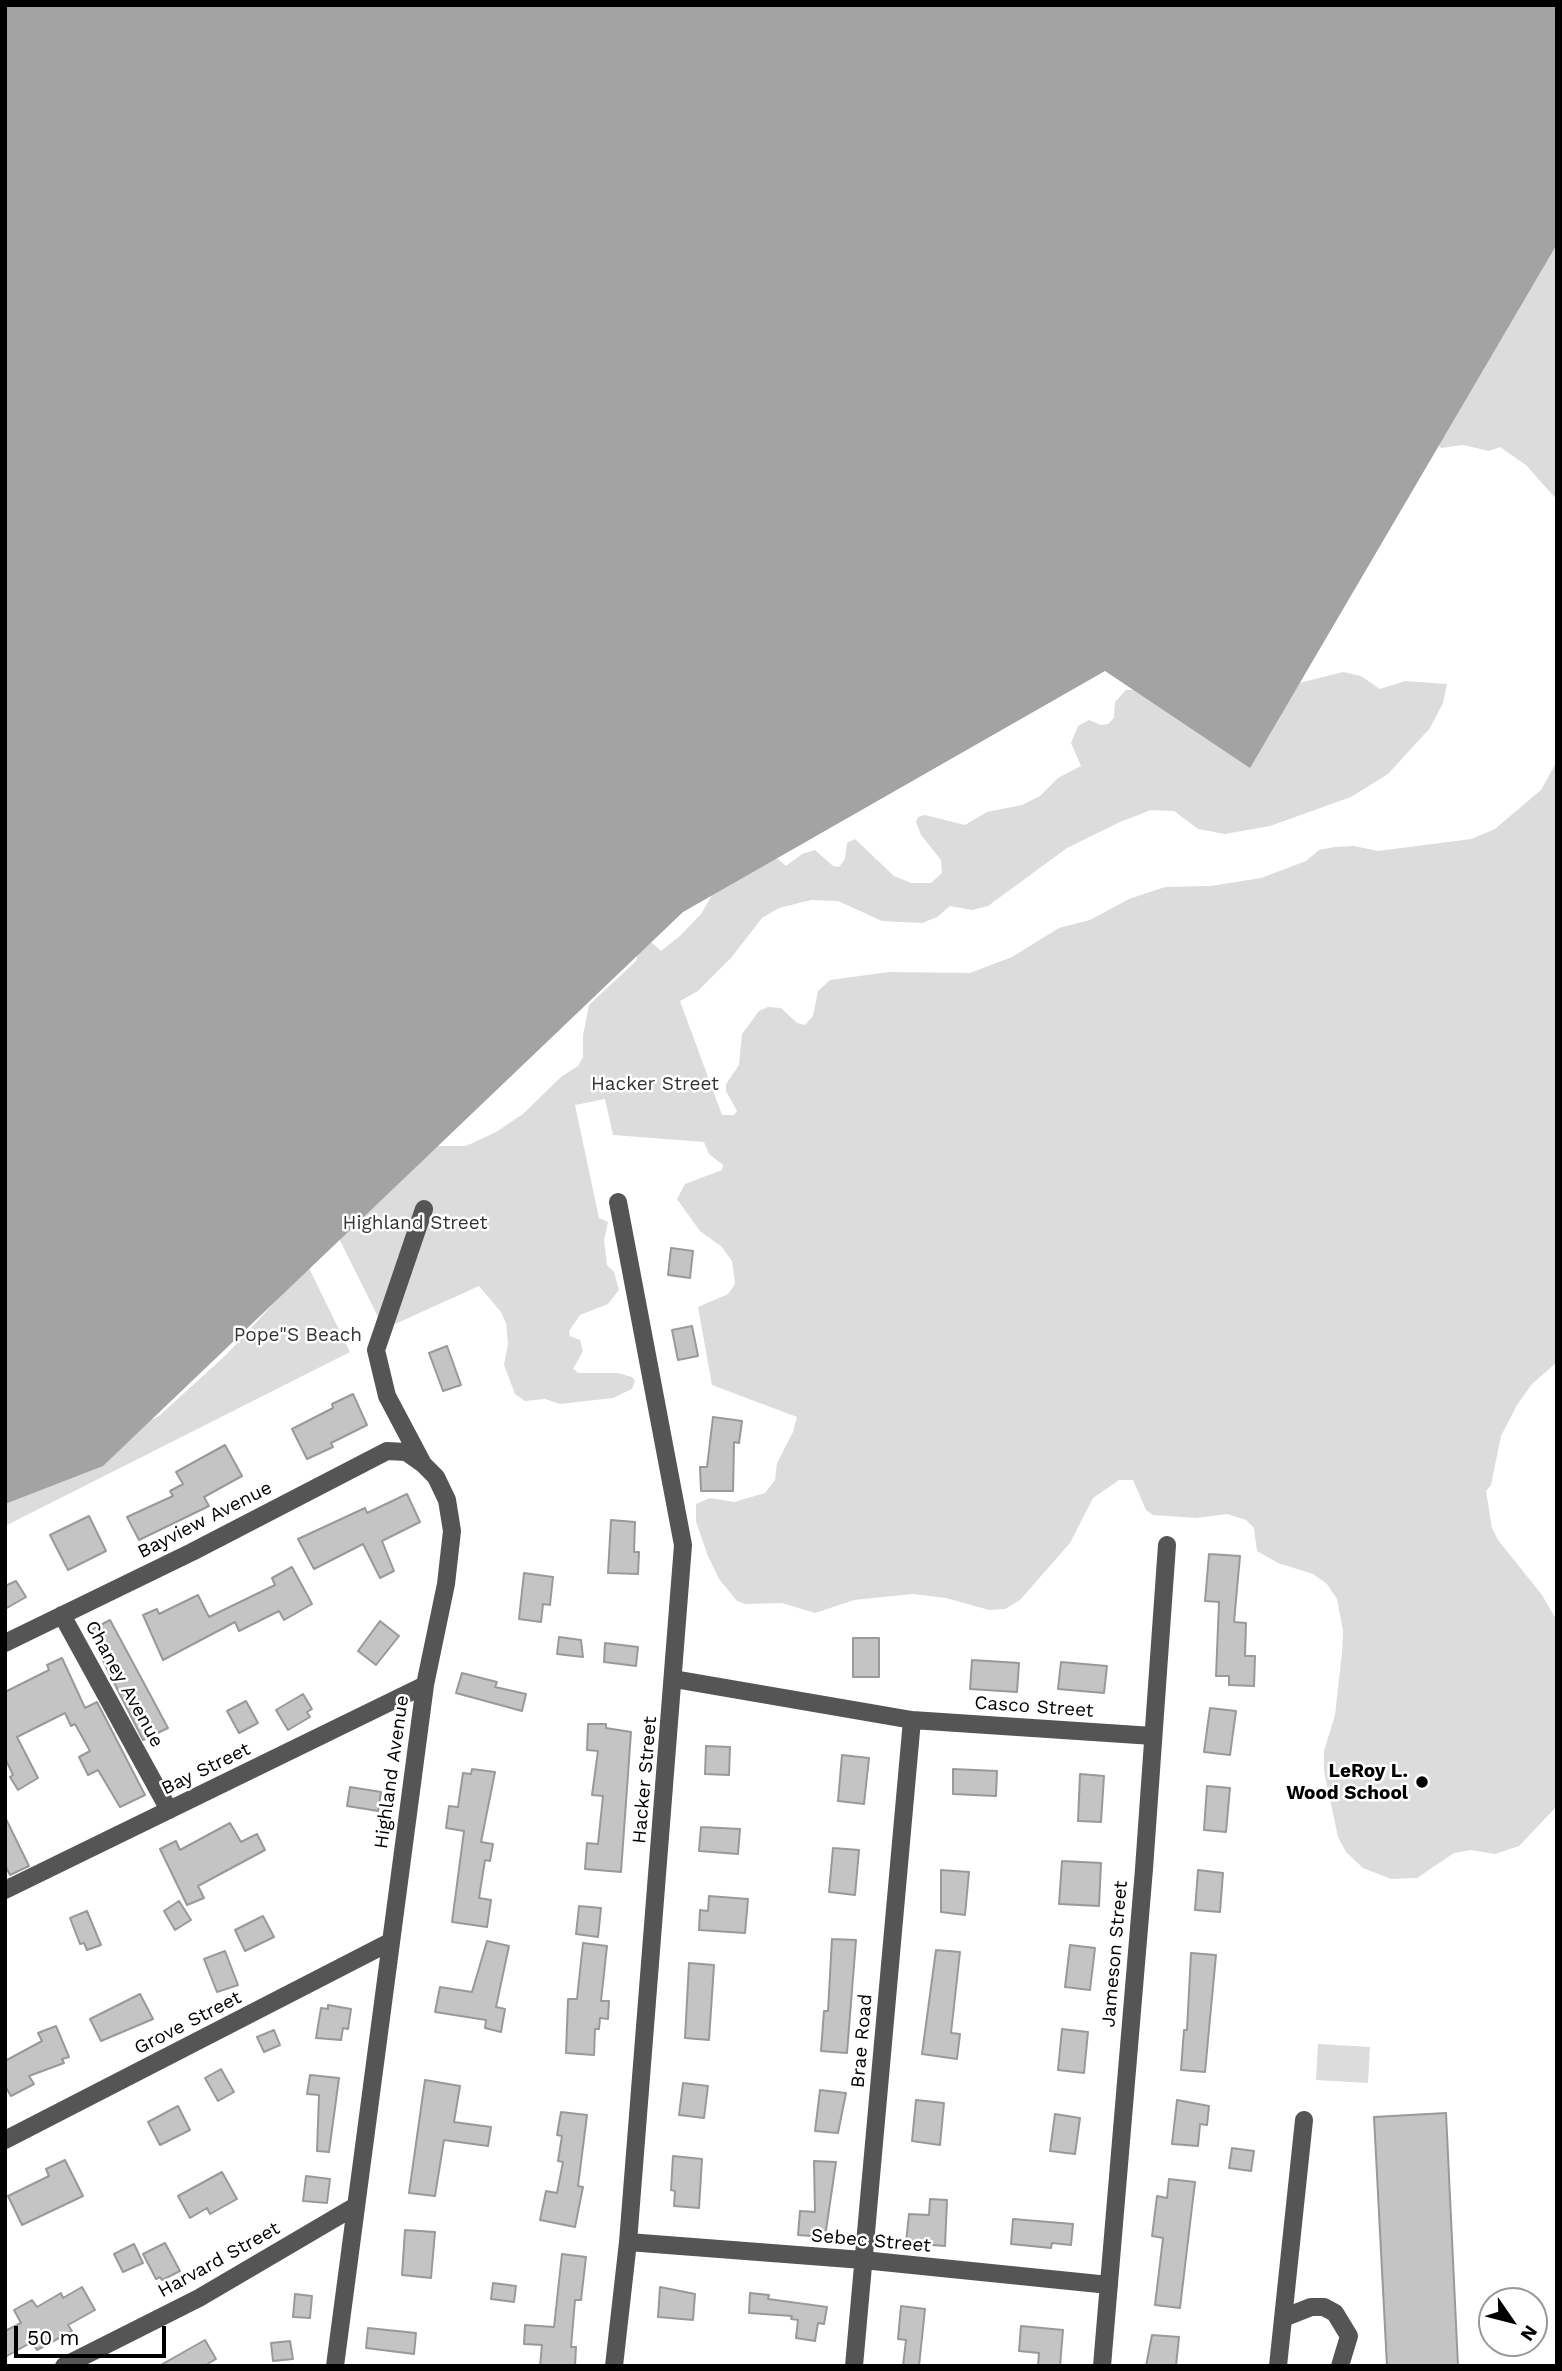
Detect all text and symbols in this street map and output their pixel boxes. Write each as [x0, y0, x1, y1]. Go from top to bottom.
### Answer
park label: Hacker Street [591, 1073, 719, 1095]
park label: Highland Street [343, 1212, 487, 1234]
park label: Pope"S Beach [234, 1324, 362, 1346]
street label: Bayview Avenue [134, 1476, 276, 1564]
street label: Chaney Avenue [80, 1617, 168, 1751]
street label: Casco Street [974, 1691, 1094, 1723]
street label: Highland Avenue [370, 1694, 414, 1850]
street label: Hacker Street [628, 1715, 662, 1845]
street label: Bay Street [158, 1738, 254, 1800]
place label: LeRoy L. Wood School [1286, 1760, 1408, 1804]
marker: LeRoy L. Wood School [1414, 1774, 1430, 1790]
street label: Jameson Street [1097, 1880, 1133, 2028]
street label: Grove Street [131, 1986, 245, 2060]
street label: Brae Road [847, 1993, 877, 2089]
street label: Harvard Street [154, 2217, 284, 2303]
street label: Sebec Street [810, 2224, 932, 2258]
north arrow [1478, 2287, 1548, 2357]
scale bar [18, 2312, 170, 2356]
text: N [1516, 2321, 1542, 2346]
text: 50 m [27, 2325, 79, 2350]

